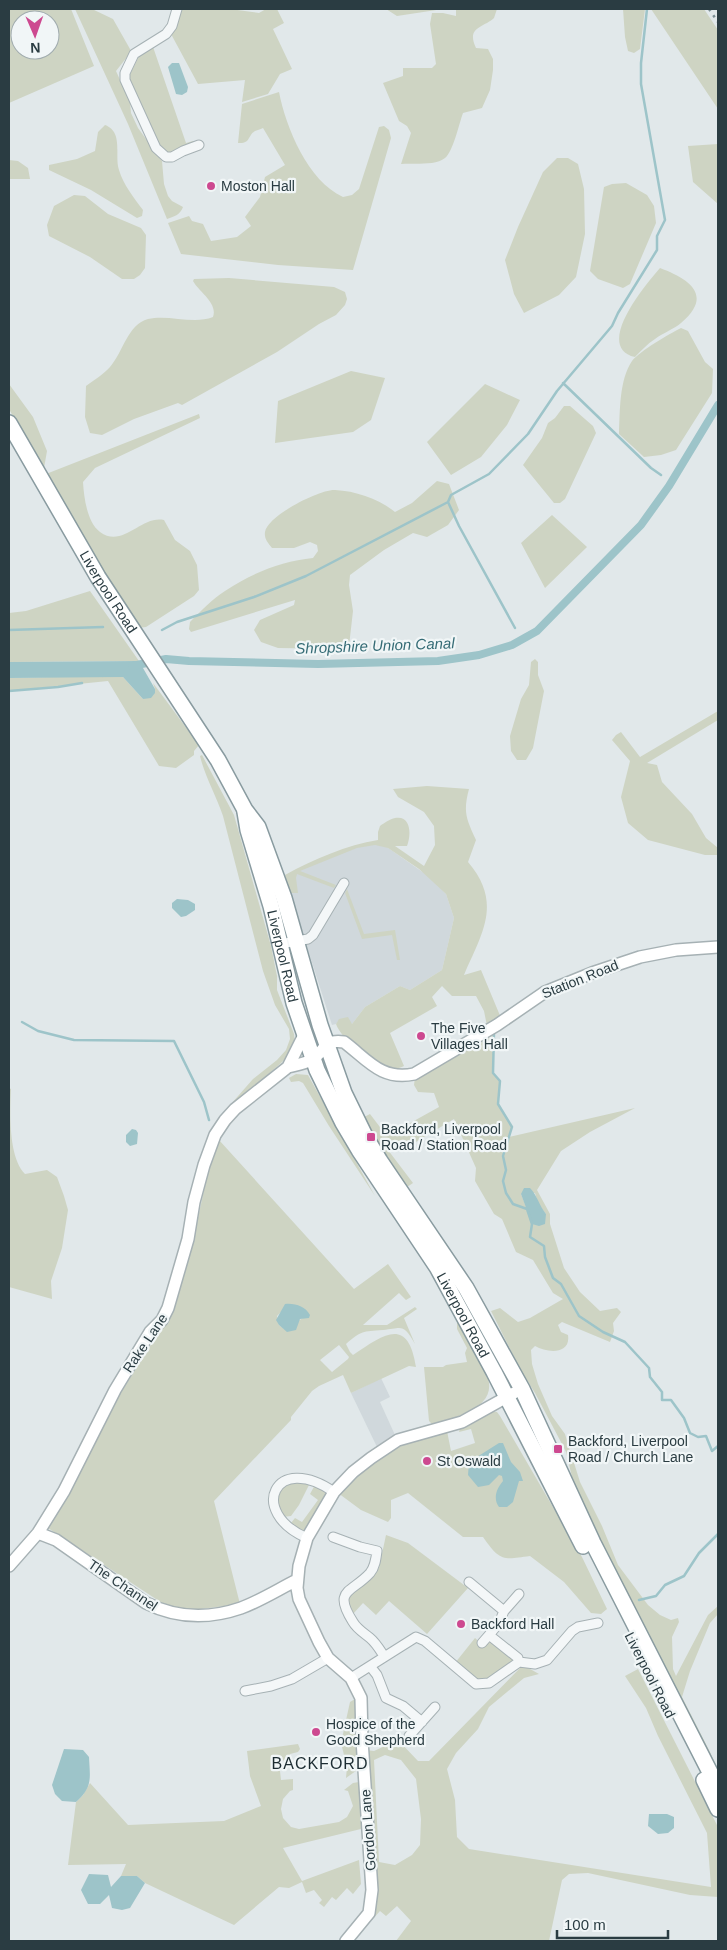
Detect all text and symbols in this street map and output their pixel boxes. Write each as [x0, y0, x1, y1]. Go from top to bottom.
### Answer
north arrow [10, 10, 60, 60]
text: N [30, 40, 41, 56]
place label: Moston Hall [221, 178, 295, 194]
marker: Moston Hall [205, 180, 217, 192]
street label: Liverpool Road [77, 548, 140, 636]
water label: Shropshire Union Canal [295, 634, 456, 657]
street label: Liverpool Road [264, 908, 302, 1004]
street label: Station Road [539, 956, 621, 1002]
place label: The Five Villages Hall [431, 1020, 508, 1052]
marker: The Five Villages Hall [415, 1030, 427, 1042]
place label: Backford, Liverpool Road / Station Road [381, 1121, 507, 1153]
marker: Backford, Liverpool Road / Station Road [365, 1131, 377, 1143]
street label: Liverpool Road [434, 1270, 493, 1360]
street label: Rake Lane [119, 1310, 171, 1376]
place label: Backford, Liverpool Road / Church Lane [568, 1433, 694, 1465]
marker: Backford, Liverpool Road / Church Lane [552, 1443, 564, 1455]
place label: St Oswald [437, 1453, 501, 1469]
marker: St Oswald [421, 1455, 433, 1467]
street label: The Channel [85, 1556, 161, 1614]
place label: Backford Hall [471, 1616, 554, 1632]
marker: Backford Hall [455, 1618, 467, 1630]
street label: Liverpool Road [621, 1629, 679, 1721]
place label: Hospice of the Good Shepherd [326, 1716, 425, 1748]
marker: Hospice of the Good Shepherd [310, 1726, 322, 1738]
district label: BACKFORD [272, 1755, 368, 1772]
street label: Gordon Lane [357, 1788, 379, 1871]
scale bar [557, 1908, 668, 1940]
text: 100 m [564, 1916, 606, 1933]

